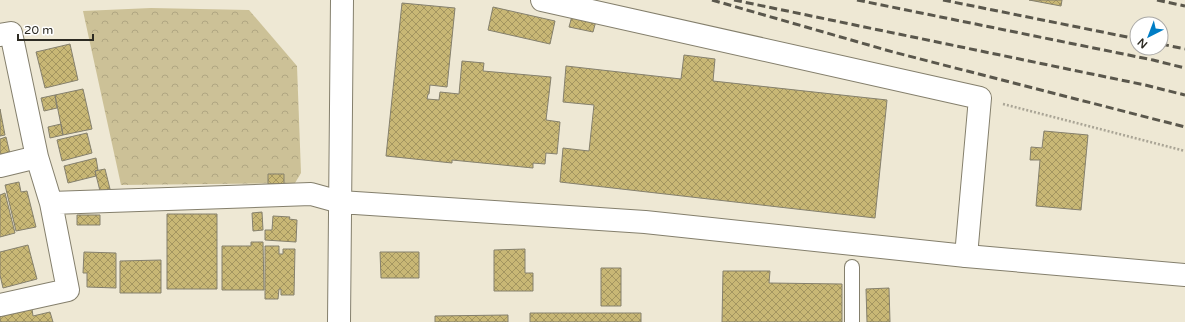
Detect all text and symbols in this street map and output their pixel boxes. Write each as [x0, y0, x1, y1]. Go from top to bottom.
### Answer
scale bar [18, 16, 93, 42]
north arrow [1129, 16, 1169, 56]
text: 20 m [24, 23, 53, 37]
text: N [1135, 35, 1150, 51]

